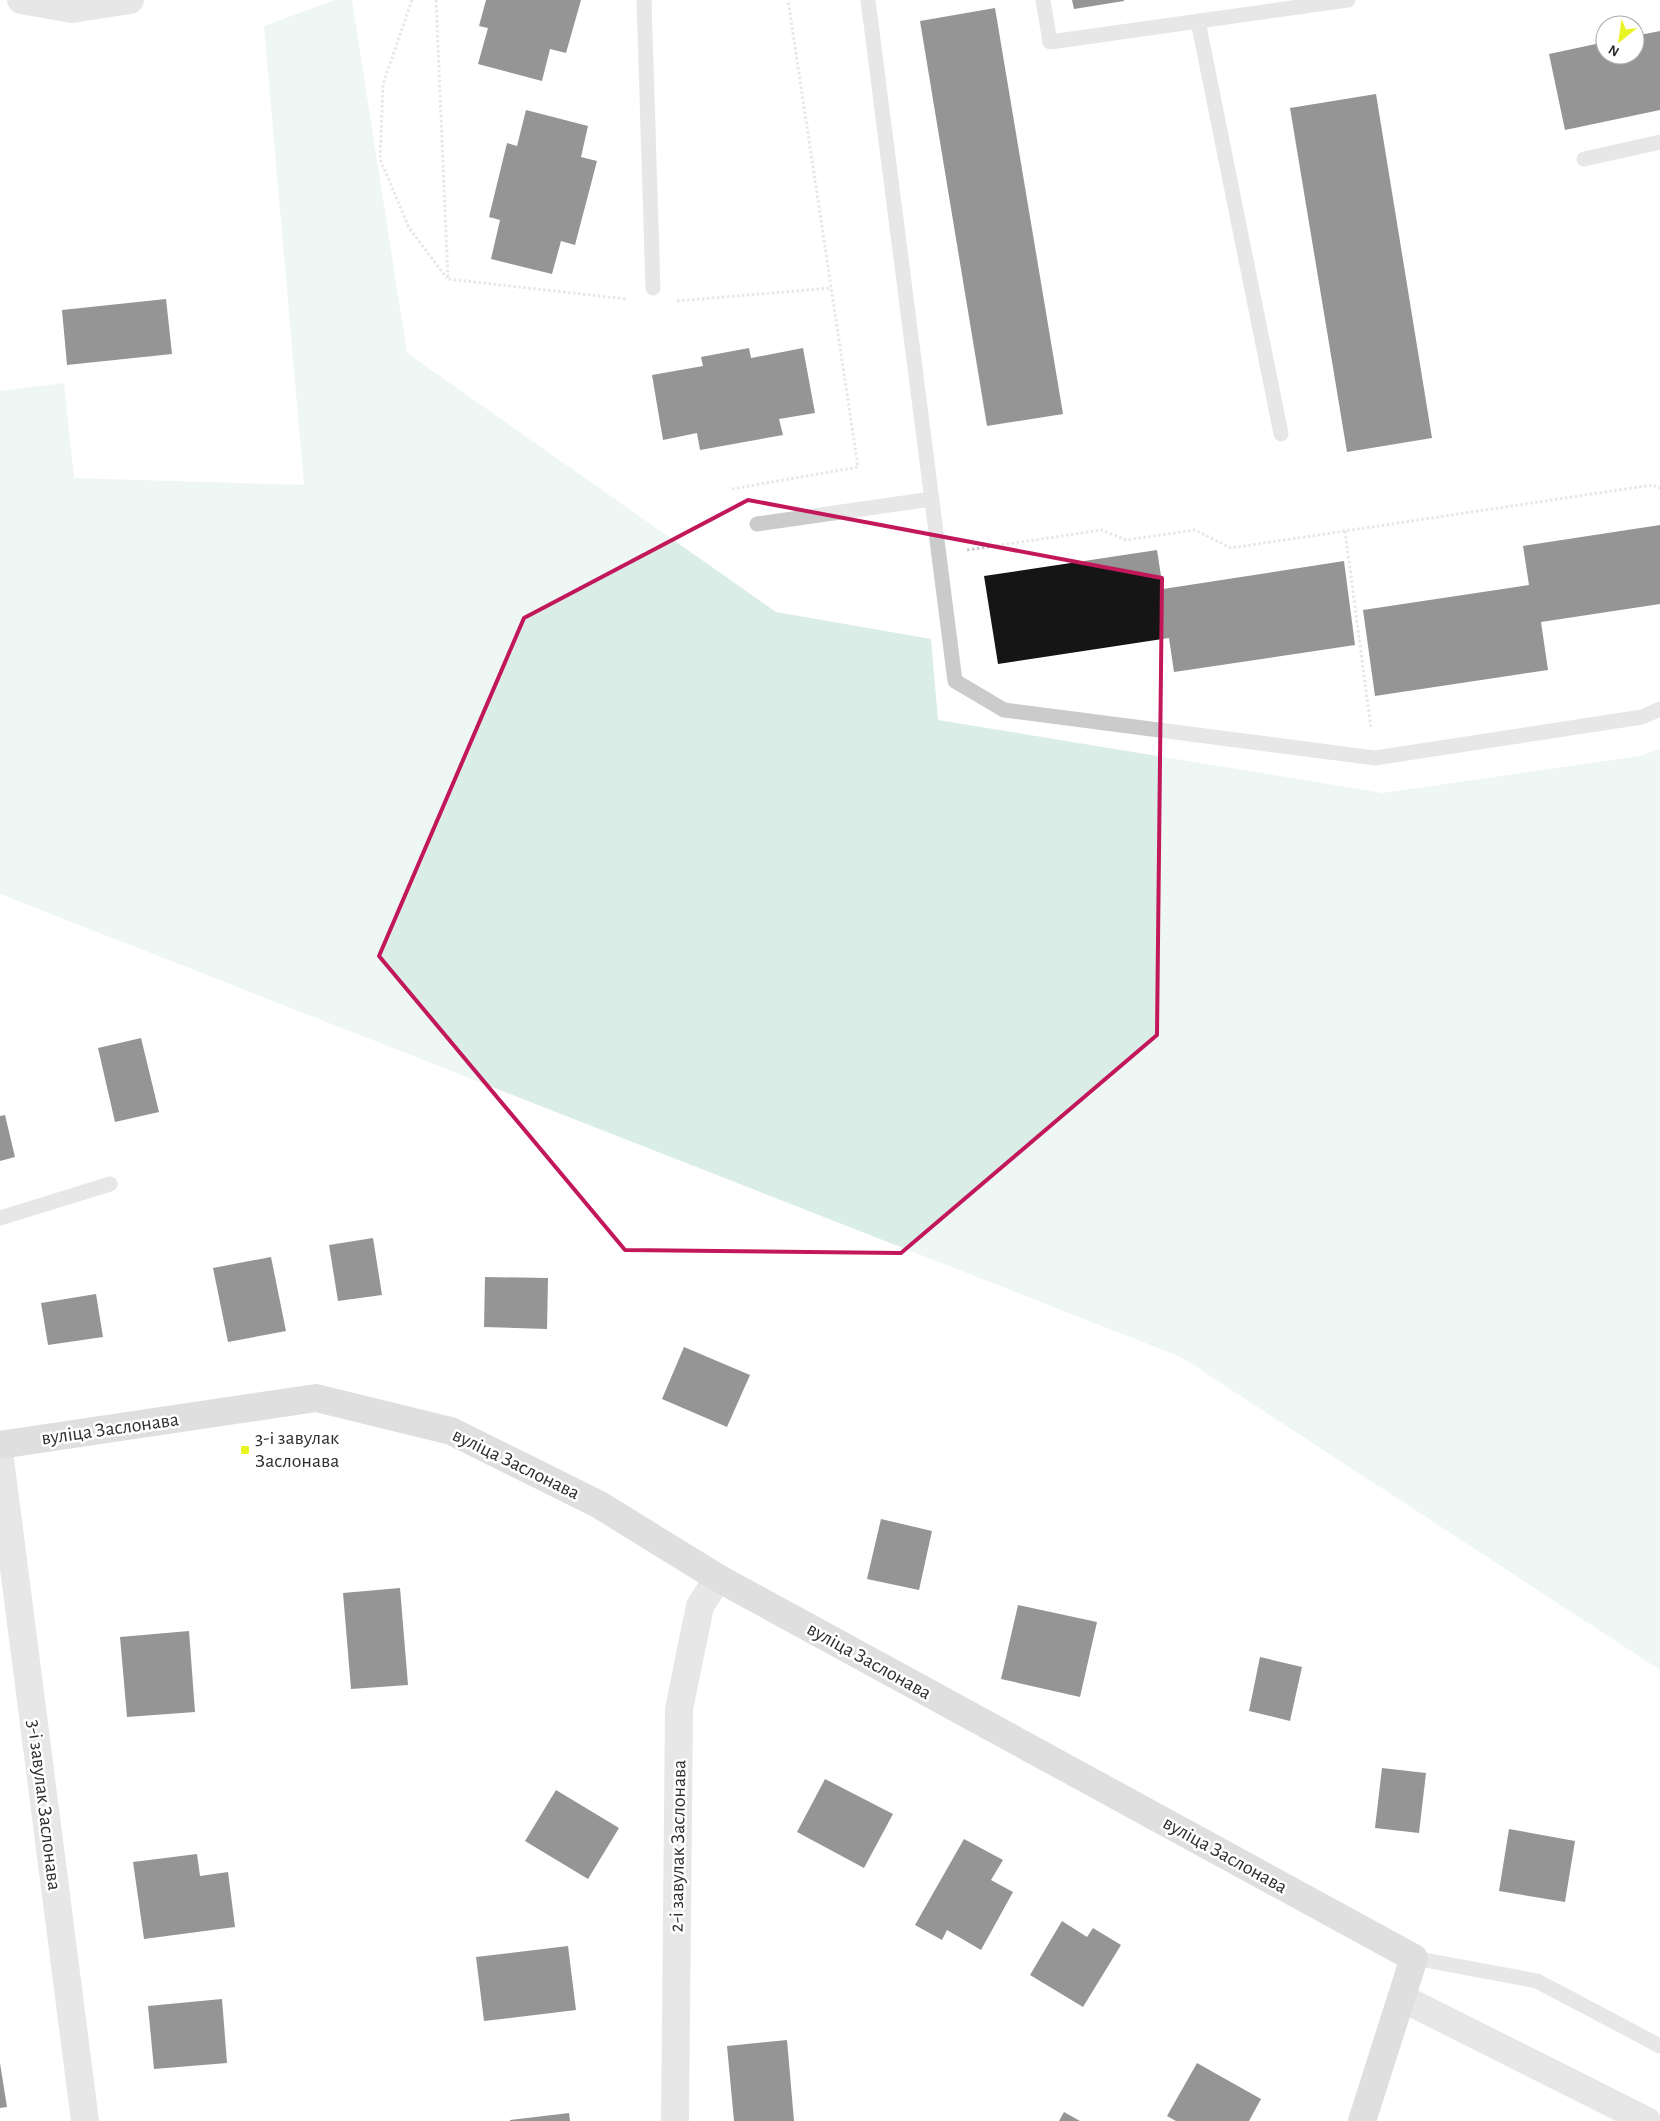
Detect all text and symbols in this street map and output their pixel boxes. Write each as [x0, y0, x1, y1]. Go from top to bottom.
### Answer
north arrow [1595, 15, 1645, 65]
text: N [1606, 42, 1622, 59]
street label: вуліца Заслонава [40, 1409, 180, 1449]
street label: вуліца Заслонава [449, 1425, 583, 1503]
place label: 3-і завулак Заслонава [255, 1428, 339, 1471]
marker: 3-і завулак Заслонава [239, 1444, 251, 1456]
street label: вуліца Заслонава [803, 1619, 935, 1703]
street label: 3-і завулак Заслонава [24, 1718, 64, 1892]
street label: 2-і завулак Заслонава [666, 1759, 690, 1933]
street label: вуліца Заслонава [1159, 1813, 1291, 1897]

